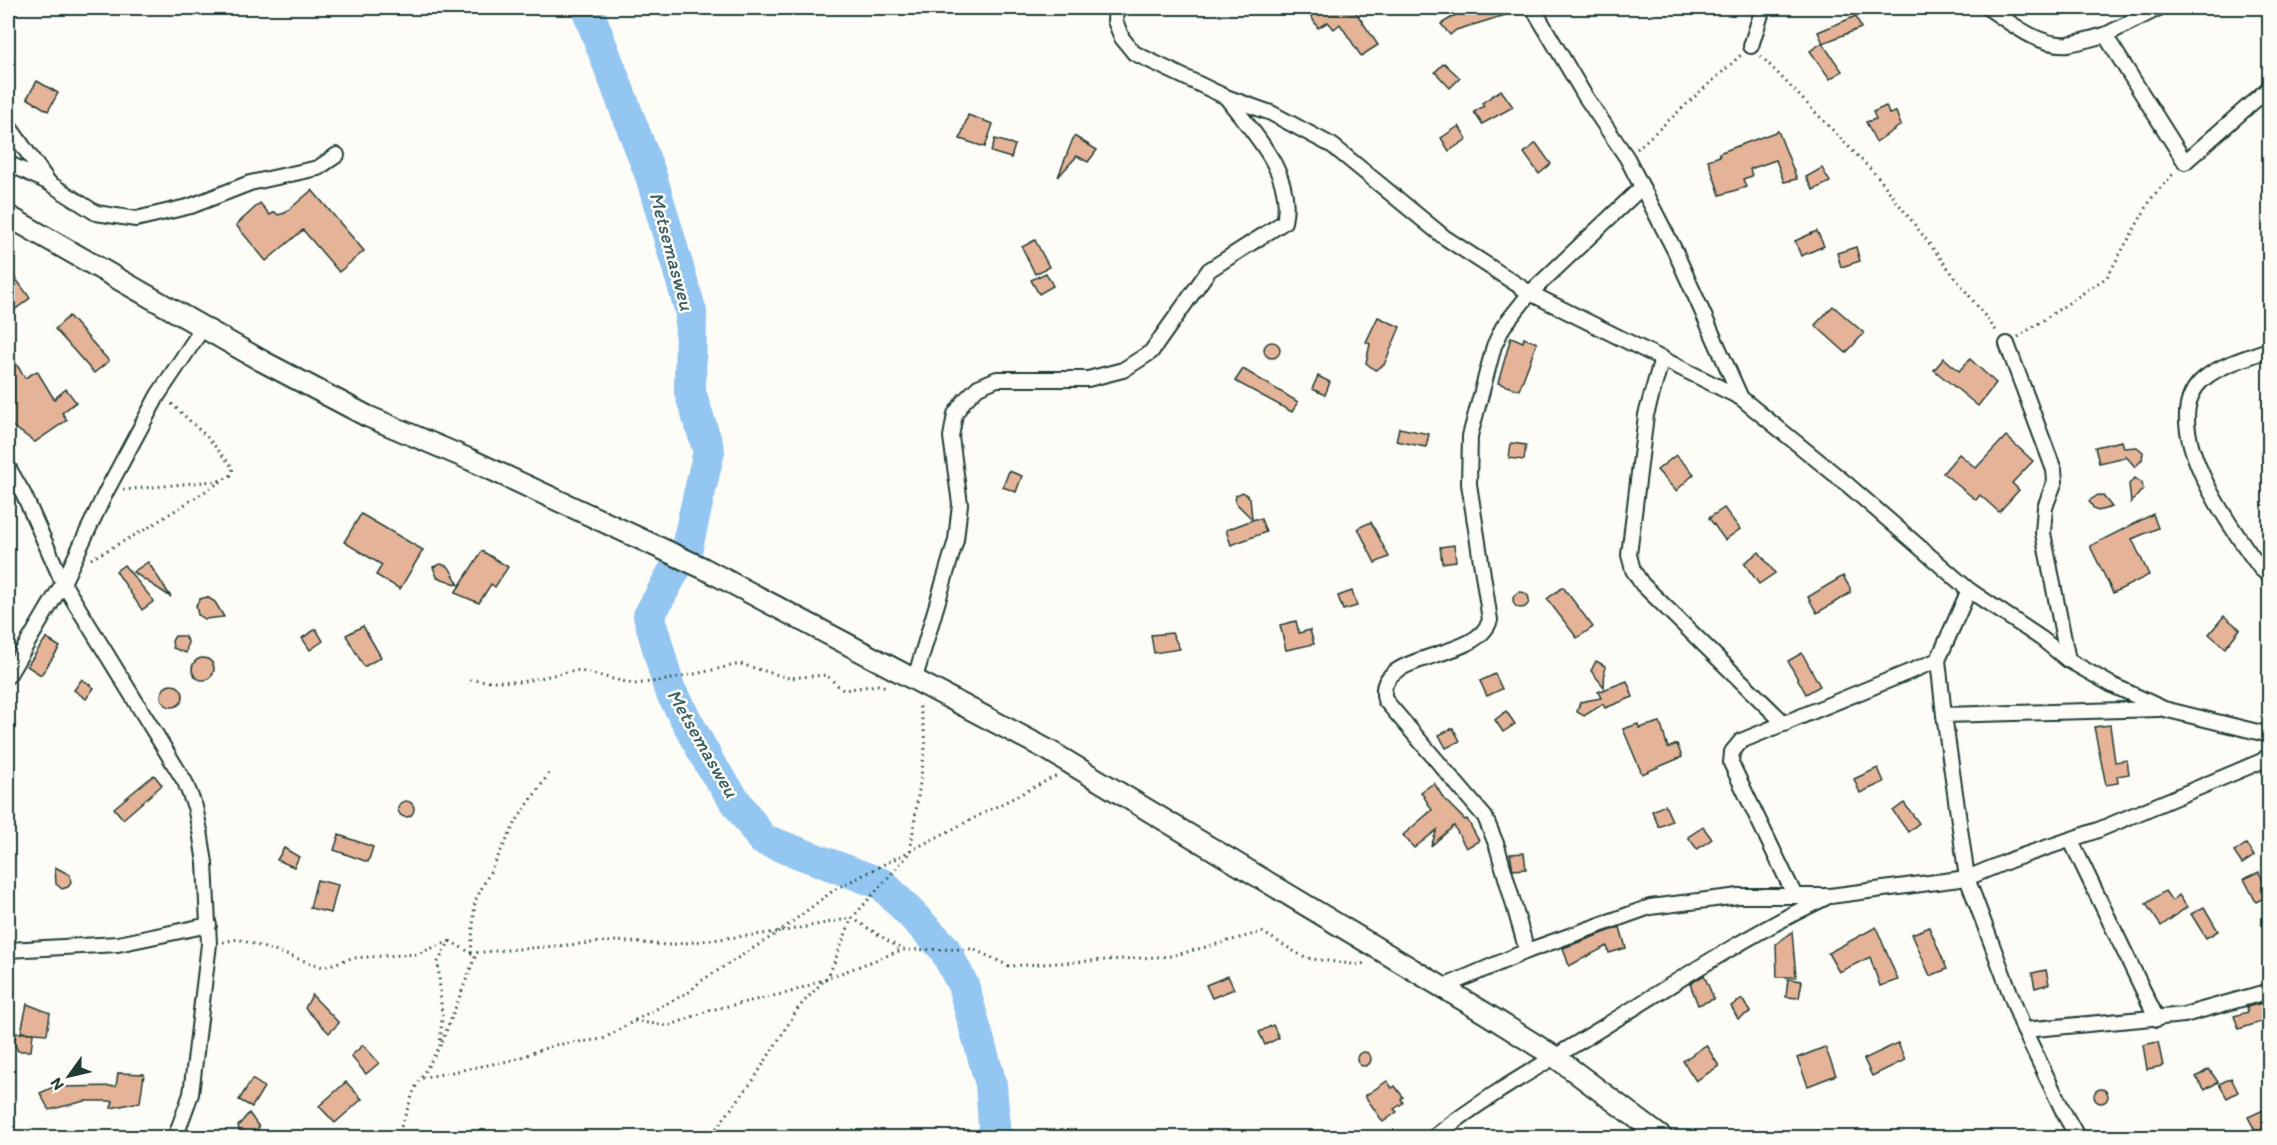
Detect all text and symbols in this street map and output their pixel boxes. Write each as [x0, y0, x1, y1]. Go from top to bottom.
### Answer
water label: Metsemasweu [645, 189, 700, 314]
water label: Metsemasweu [662, 684, 744, 802]
north arrow [39, 1046, 99, 1106]
text: N [46, 1074, 68, 1094]

